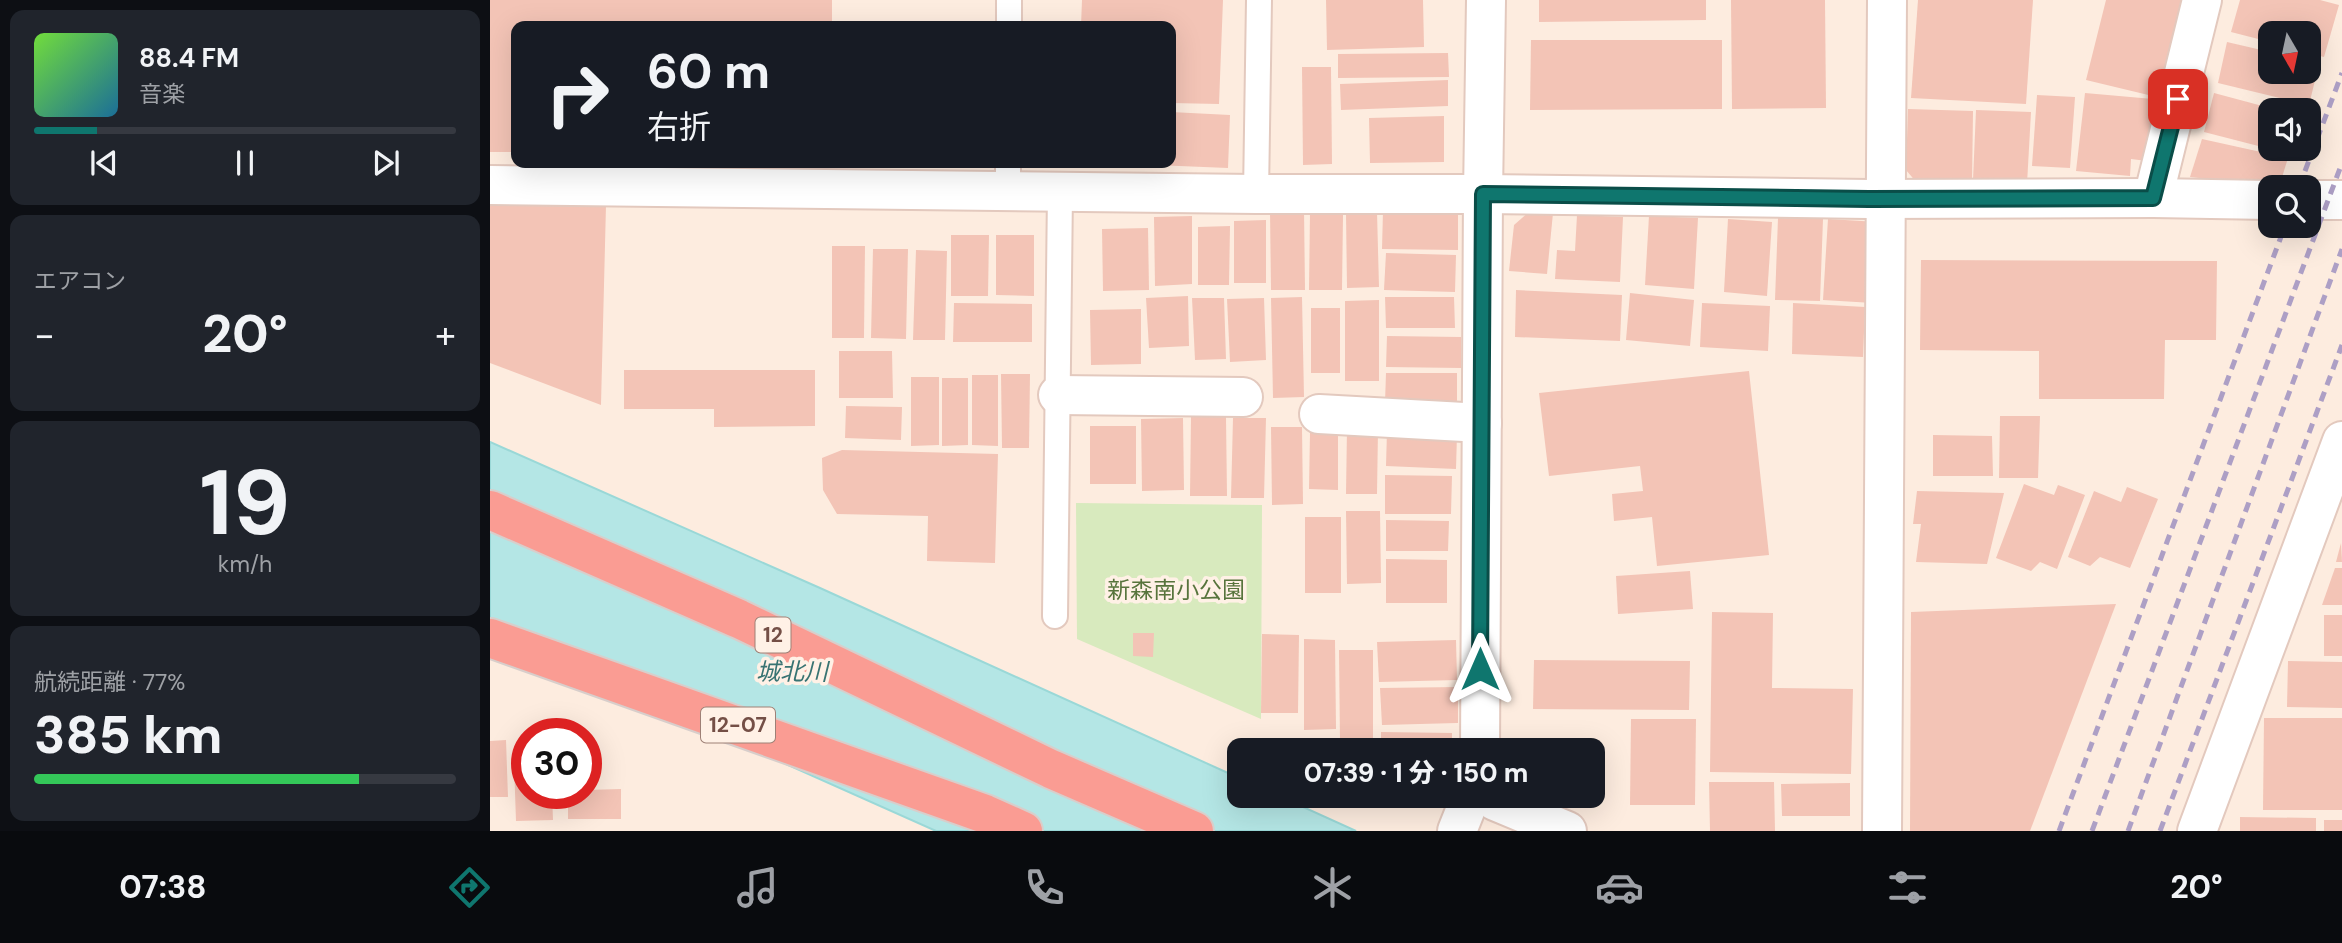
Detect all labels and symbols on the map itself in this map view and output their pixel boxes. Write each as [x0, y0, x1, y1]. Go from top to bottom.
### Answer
north arrow [2258, 21, 2320, 84]
pin [2148, 69, 2208, 129]
park label: 新森南小公園 [1107, 575, 1245, 605]
road number: 12 [756, 618, 790, 652]
position arrow [1443, 632, 1517, 706]
water label: 城北川 [756, 656, 831, 687]
road number: 12-07 [701, 708, 775, 742]
speed limit sign: 30 [511, 718, 602, 809]

